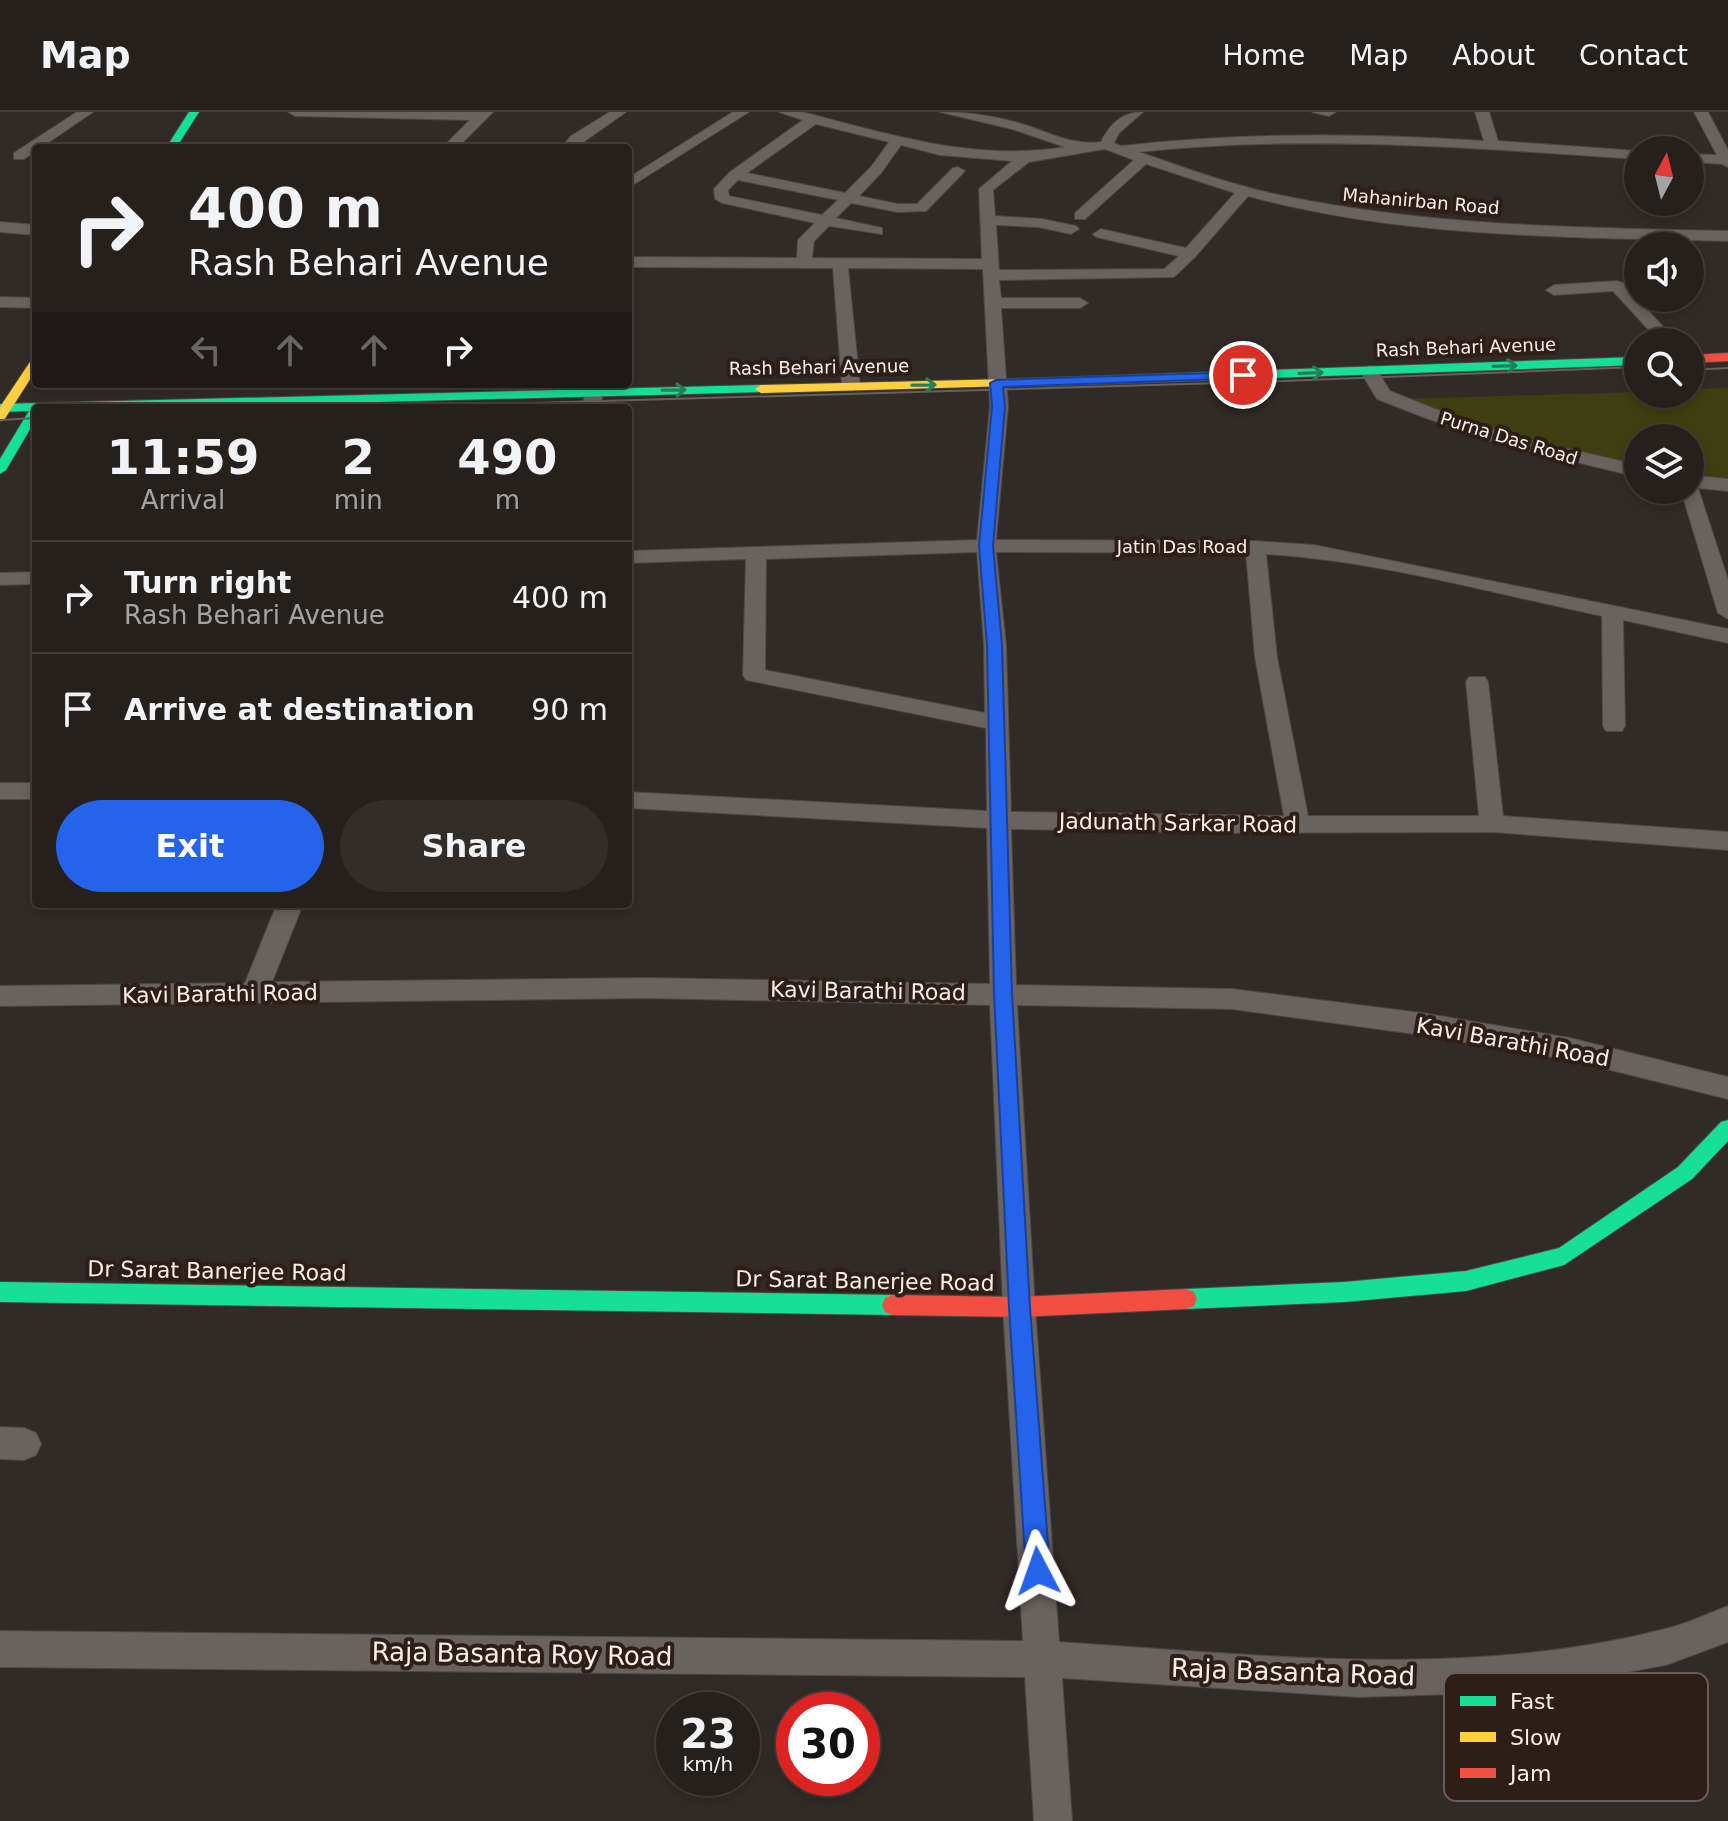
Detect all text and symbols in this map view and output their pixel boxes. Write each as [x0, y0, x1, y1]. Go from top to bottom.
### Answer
text: Map [40, 33, 131, 77]
text: Home [1222, 39, 1305, 72]
text: Map [1349, 39, 1408, 72]
text: About [1452, 39, 1535, 72]
text: Contact [1579, 39, 1688, 72]
north arrow [1624, 136, 1704, 216]
map controls [1624, 136, 1704, 504]
text: 400 m [188, 175, 383, 240]
icon: right [56, 176, 160, 280]
street label: Mahanirban Road [1342, 184, 1500, 218]
button: sound [1624, 232, 1704, 312]
text: Rash Behari Avenue [188, 242, 549, 283]
icon: left [184, 328, 228, 372]
icon: ahead [268, 328, 312, 372]
icon: ahead [352, 328, 396, 372]
icon: right [436, 328, 480, 372]
button: search [1624, 328, 1704, 408]
street label: Rash Behari Avenue [1375, 333, 1557, 361]
pin [1209, 341, 1277, 409]
icon: arrive [1221, 353, 1265, 397]
street label: Rash Behari Avenue [729, 355, 909, 379]
one-way arrow [1491, 358, 1518, 373]
one-way arrow [1297, 365, 1324, 380]
one-way arrow [910, 377, 937, 392]
one-way arrow [660, 383, 687, 398]
street label: Purna Das Road [1438, 407, 1580, 469]
button: layers [1624, 424, 1704, 504]
text: 11:59 [106, 429, 259, 485]
text: 2 [342, 429, 375, 485]
text: 490 [457, 429, 557, 485]
text: Arrival [141, 485, 225, 515]
text: min [334, 485, 383, 515]
text: m [495, 485, 520, 515]
street label: Jatin Das Road [1116, 536, 1247, 557]
text: Turn right [124, 565, 291, 600]
icon: right [56, 575, 100, 619]
text: 400 m [512, 580, 608, 615]
text: Rash Behari Avenue [124, 600, 385, 630]
icon: arrive [56, 687, 100, 731]
text: Arrive at destination [124, 692, 475, 727]
text: 90 m [531, 692, 608, 727]
button: Exit [56, 800, 324, 892]
button: Share [340, 800, 608, 892]
street label: Jadunath Sarkar Road [1057, 808, 1297, 838]
street label: Kavi Barathi Road [770, 977, 966, 1005]
street label: Kavi Barathi Road [122, 980, 318, 1008]
street label: Kavi Barathi Road [1414, 1013, 1612, 1071]
street label: Dr Sarat Banerjee Road [87, 1256, 347, 1286]
street label: Dr Sarat Banerjee Road [735, 1266, 995, 1296]
position arrow [996, 1529, 1080, 1613]
street label: Raja Basanta Roy Road [371, 1636, 673, 1672]
street label: Raja Basanta Road [1170, 1653, 1416, 1691]
legend [1444, 1673, 1708, 1801]
text: Fast [1510, 1689, 1555, 1714]
speed limit sign: 30 [776, 1692, 880, 1796]
text: 23 [680, 1711, 736, 1757]
text: Slow [1510, 1725, 1562, 1750]
text: km/h [683, 1752, 733, 1776]
text: Jam [1508, 1761, 1551, 1786]

